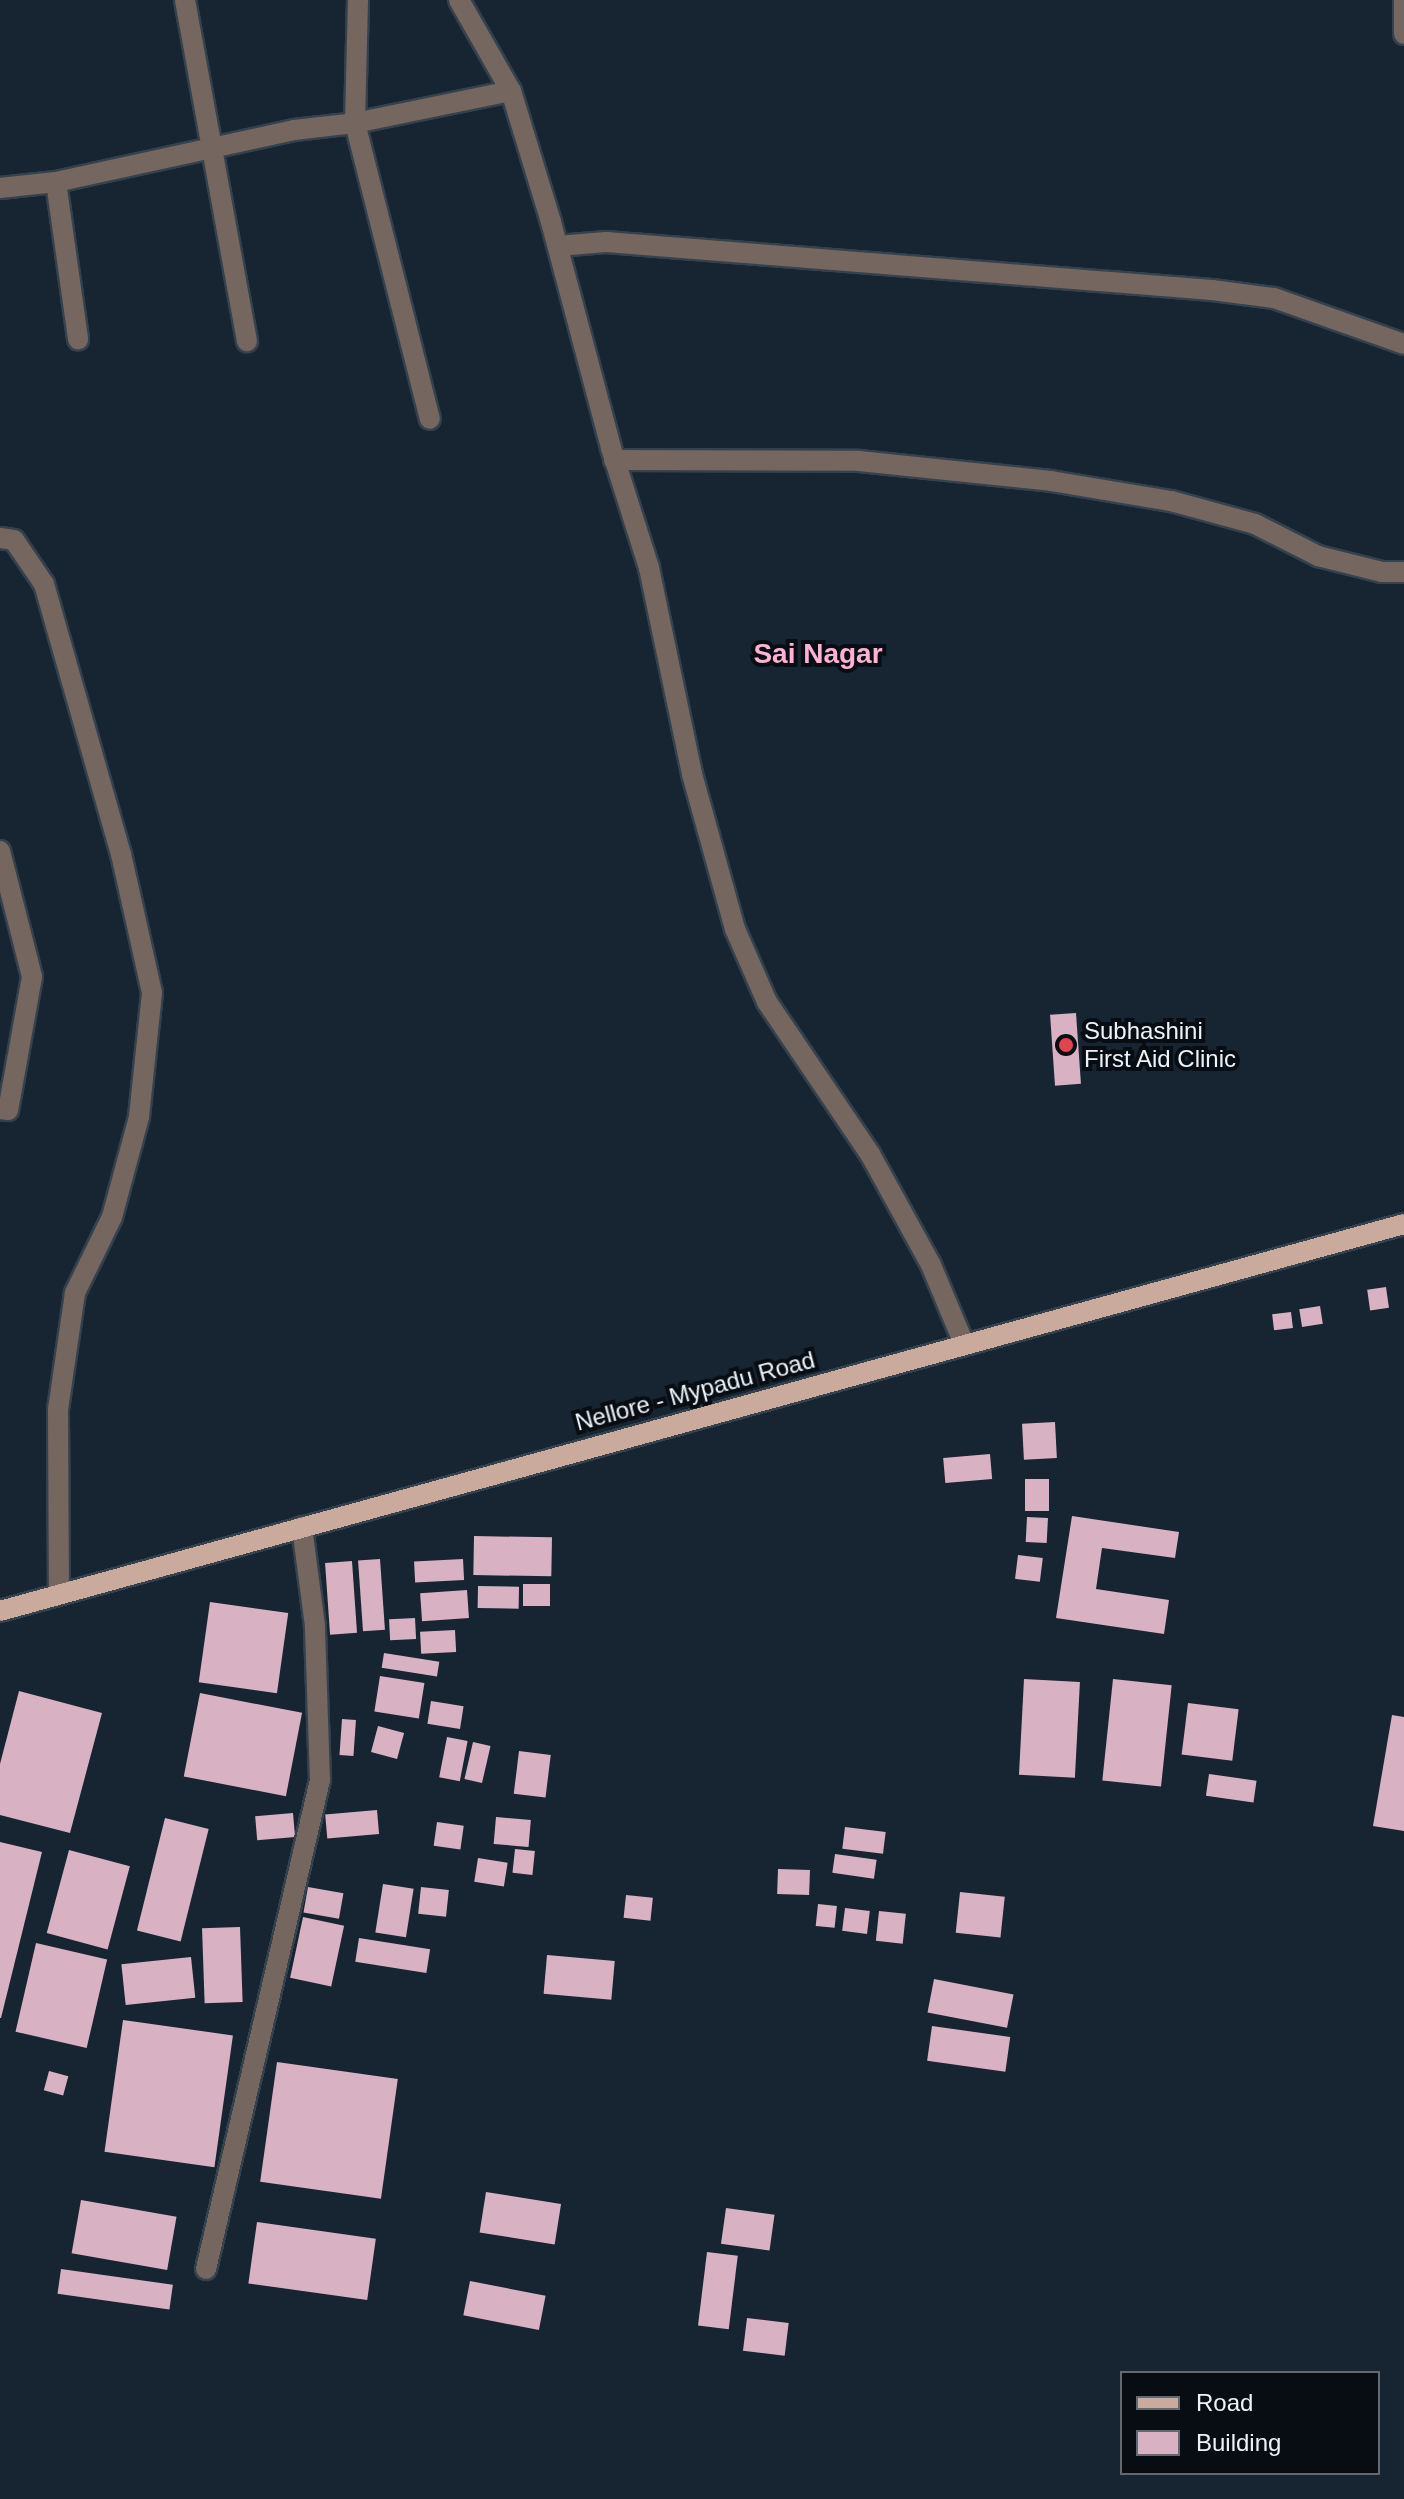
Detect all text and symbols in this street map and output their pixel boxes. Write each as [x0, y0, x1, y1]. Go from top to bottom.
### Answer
district label: Sai Nagar [753, 637, 883, 671]
place label: Subhashini First Aid Clinic [1084, 1017, 1237, 1073]
marker: Subhashini First Aid Clinic [1055, 1034, 1077, 1056]
street label: Nellore - Mypadu Road [572, 1345, 818, 1437]
legend [1120, 2371, 1380, 2475]
text: Road [1196, 2389, 1253, 2416]
text: Building [1196, 2429, 1281, 2456]

